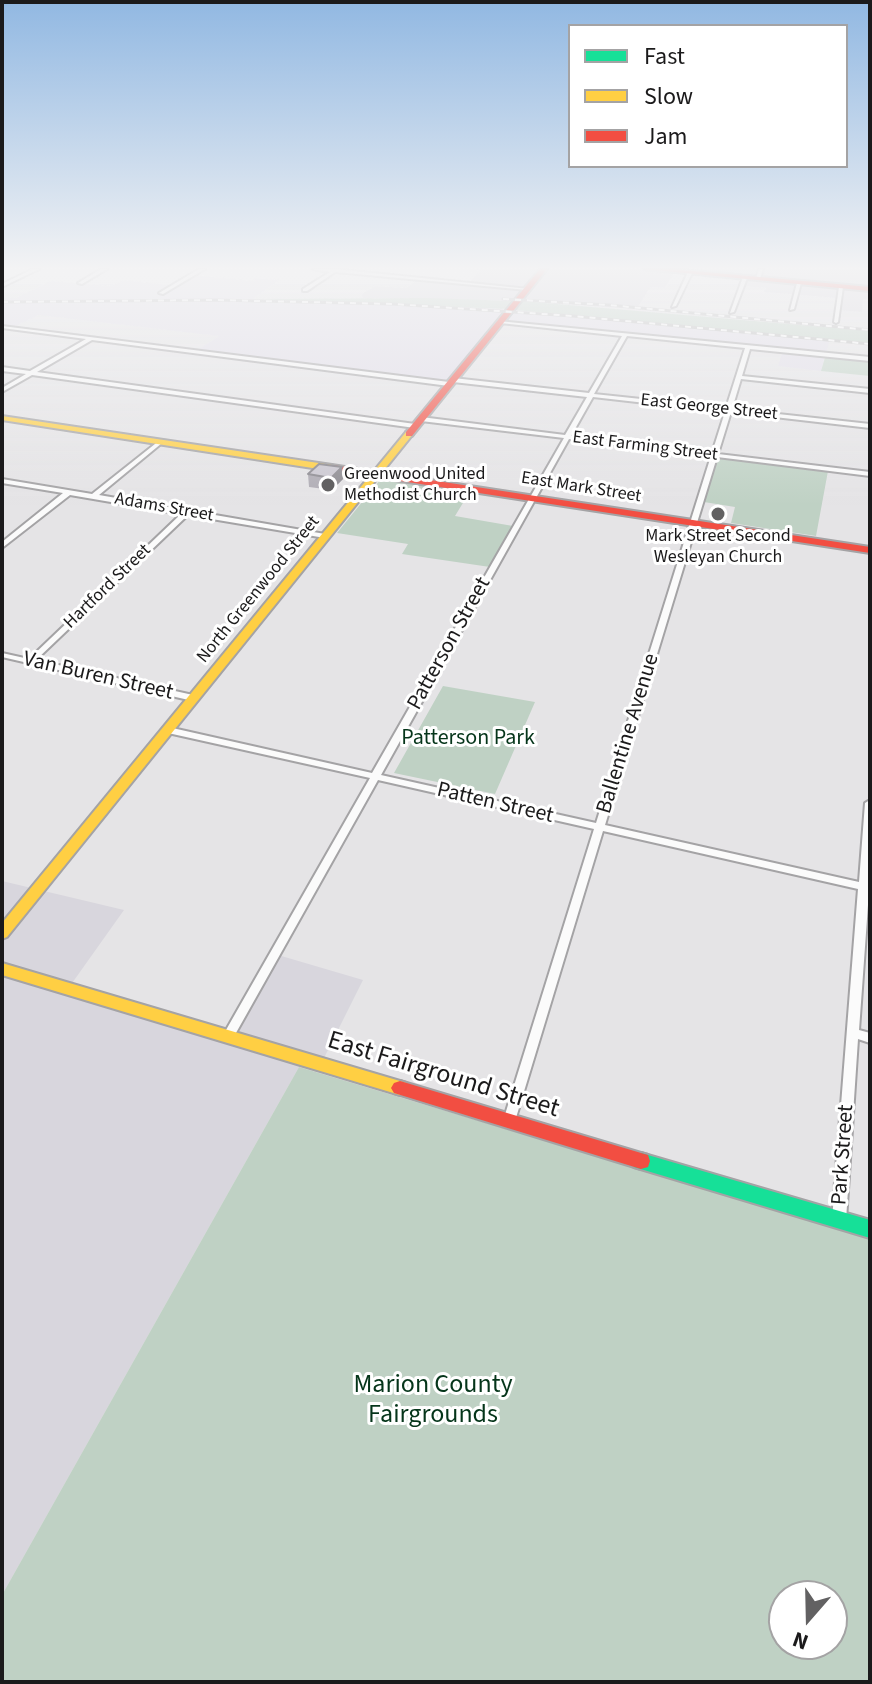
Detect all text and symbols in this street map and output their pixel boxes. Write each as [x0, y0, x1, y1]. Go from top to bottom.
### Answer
legend [568, 24, 848, 168]
text: Fast [644, 39, 685, 74]
text: Slow [644, 79, 693, 114]
text: Jam [644, 119, 688, 154]
street label: East George Street [639, 390, 779, 426]
street label: East Farming Street [571, 427, 719, 467]
place label: Greenwood United Methodist Church [344, 464, 485, 506]
street label: East Mark Street [519, 468, 643, 508]
marker: Greenwood United Methodist Church [319, 476, 337, 494]
street label: Adams Street [113, 489, 215, 527]
marker: Mark Street Second Wesleyan Church [709, 505, 727, 523]
street label: North Greenwood Street [193, 512, 325, 668]
place label: Mark Street Second Wesleyan Church [645, 526, 791, 568]
street label: Hartford Street [60, 540, 156, 634]
street label: Patterson Street [403, 573, 497, 715]
street label: Van Buren Street [20, 647, 176, 707]
street label: Ballentine Avenue [592, 651, 666, 817]
park label: Patterson Park [401, 726, 535, 752]
street label: Patten Street [434, 778, 556, 830]
street label: East Fairground Street [323, 1026, 563, 1126]
street label: Park Street [827, 1104, 861, 1206]
park label: Marion County Fairgrounds [353, 1370, 513, 1432]
north arrow [768, 1580, 848, 1660]
text: N [788, 1623, 813, 1658]

